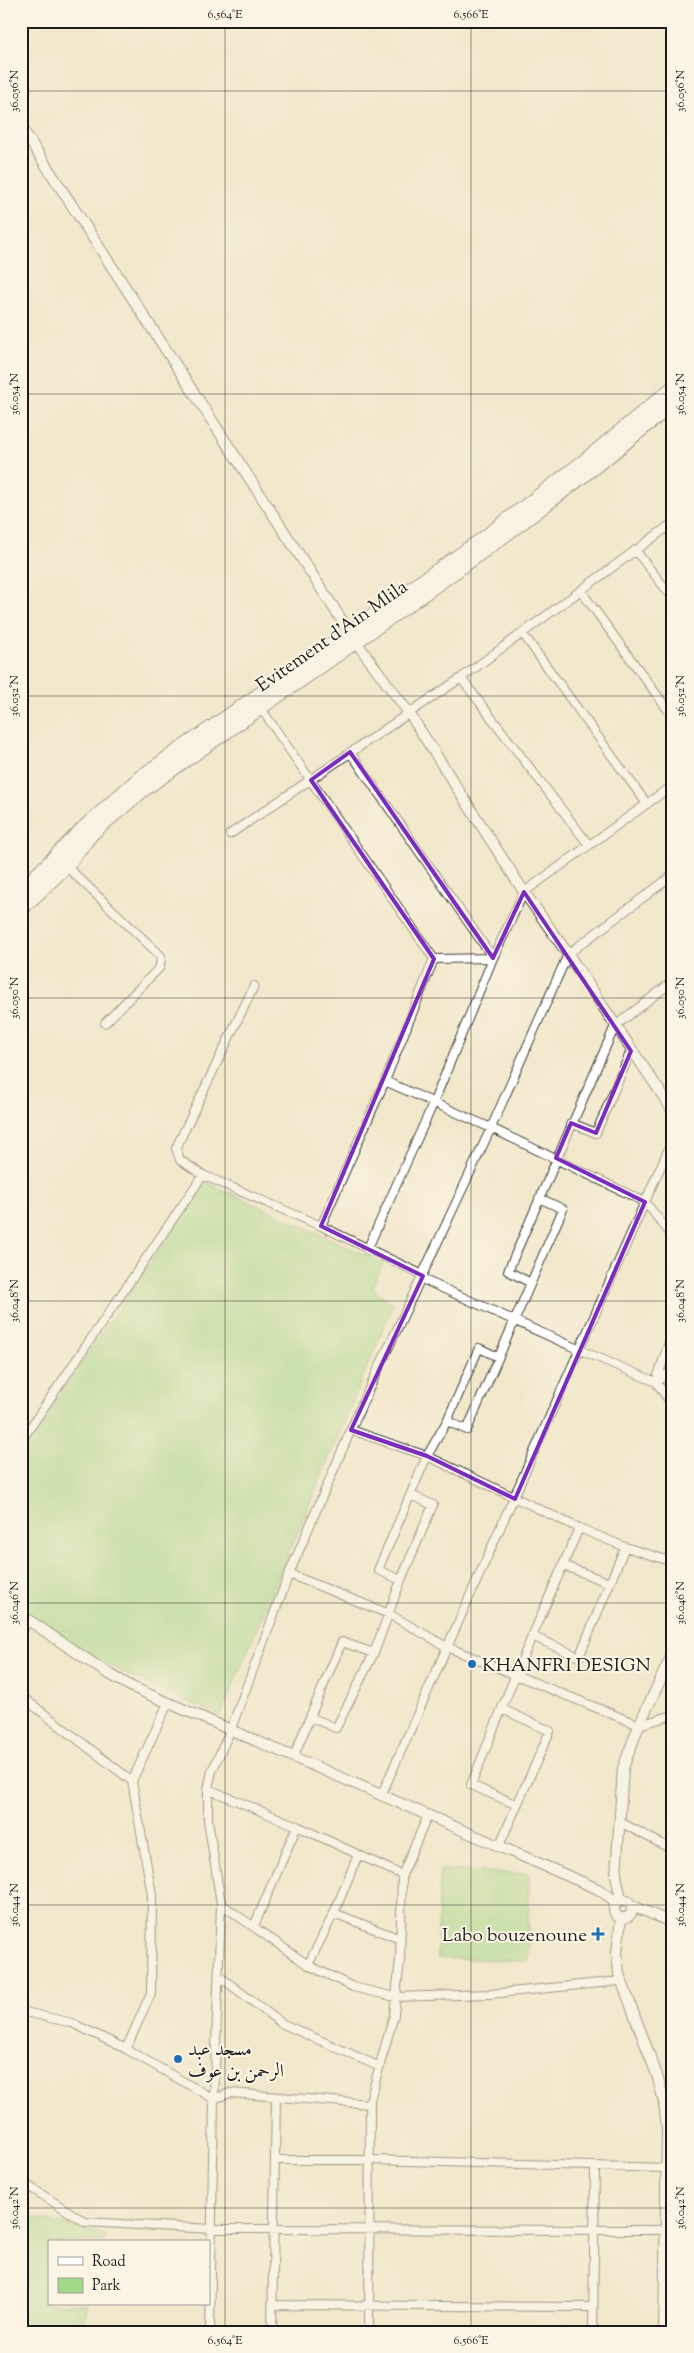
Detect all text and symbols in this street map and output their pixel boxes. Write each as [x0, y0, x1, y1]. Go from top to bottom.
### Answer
text: 6.564°E [208, 6, 243, 24]
text: 6.566°E [453, 6, 489, 24]
text: 36.056°N [6, 69, 24, 112]
text: 36.056°N [672, 69, 690, 112]
text: 36.054°N [6, 372, 24, 415]
text: 36.054°N [672, 372, 690, 415]
street label: Evitement d'Ain Mlila [251, 574, 414, 700]
text: 36.052°N [6, 675, 24, 717]
text: 36.052°N [672, 675, 690, 717]
text: 36.050°N [6, 976, 24, 1019]
text: 36.050°N [672, 976, 690, 1019]
text: 36.048°N [6, 1279, 24, 1323]
text: 36.048°N [672, 1279, 690, 1323]
text: 36.046°N [6, 1581, 24, 1625]
text: 36.046°N [672, 1581, 690, 1625]
place label: KHANFRI DESIGN [482, 1653, 651, 1680]
marker: KHANFRI DESIGN [466, 1658, 478, 1670]
text: 36.044°N [6, 1883, 24, 1927]
text: 36.044°N [672, 1883, 690, 1927]
place label: Labo bouzenoune [442, 1923, 587, 1950]
marker: Labo bouzenoune [591, 1927, 605, 1941]
place label: مسجد عبد الرحمن بن عوف [188, 2037, 284, 2086]
marker: مسجد عبد الرحمن بن عوف [172, 2053, 184, 2065]
text: 36.042°N [6, 2186, 24, 2230]
text: 36.042°N [672, 2186, 690, 2230]
legend [48, 2240, 210, 2306]
text: Road [92, 2252, 126, 2273]
text: Park [92, 2276, 121, 2297]
text: 6.564°E [208, 2332, 243, 2350]
text: 6.566°E [453, 2332, 489, 2350]

